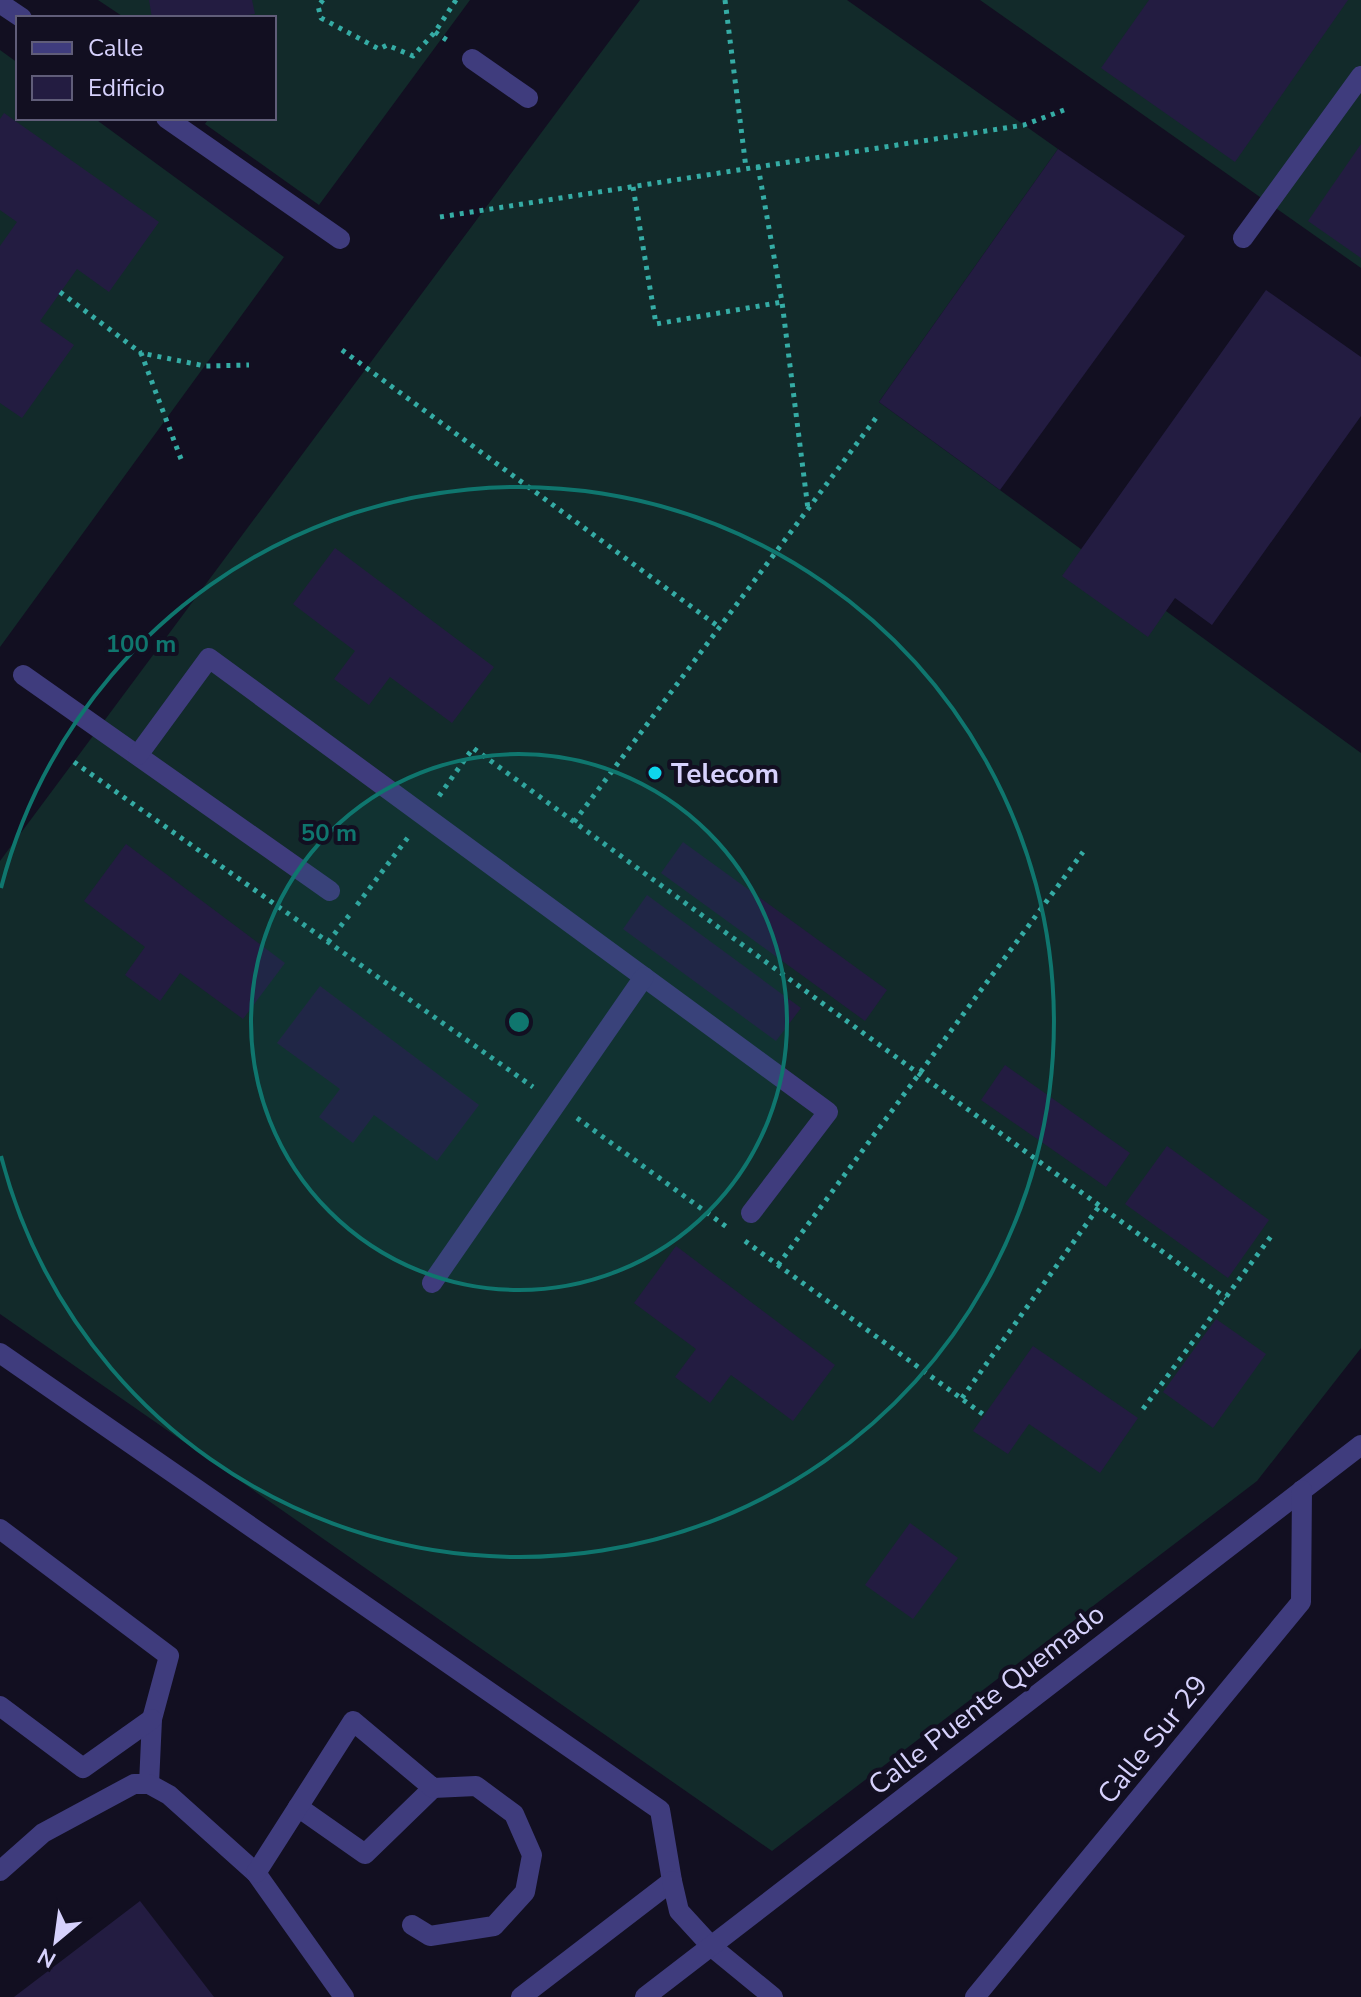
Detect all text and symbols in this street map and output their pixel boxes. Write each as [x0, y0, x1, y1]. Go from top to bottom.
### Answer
legend [16, 16, 276, 120]
text: Calle [88, 32, 143, 64]
text: Edificio [88, 72, 165, 104]
text: 100 m [106, 628, 176, 660]
place label: Telecom [671, 755, 779, 793]
marker: Telecom [646, 764, 664, 782]
text: 50 m [301, 817, 357, 849]
centre of rings [505, 1008, 533, 1036]
street label: Calle Puente Quemado [861, 1595, 1113, 1804]
street label: Calle Sur 29 [1089, 1667, 1216, 1812]
north arrow [16, 1901, 96, 1981]
text: N [32, 1941, 61, 1975]

